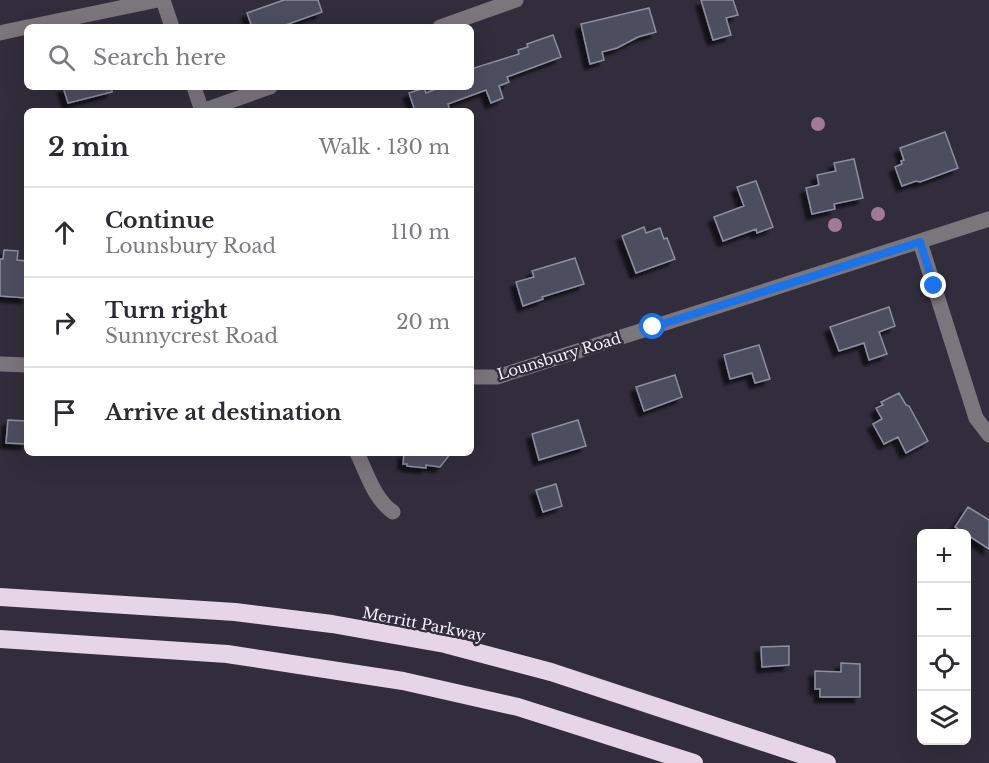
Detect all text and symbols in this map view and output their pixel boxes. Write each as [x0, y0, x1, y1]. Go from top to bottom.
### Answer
search box [24, 24, 474, 90]
icon: search [45, 41, 78, 74]
text: Search here [93, 44, 226, 71]
text: 2 min [48, 131, 129, 163]
text: Walk · 130 m [319, 135, 450, 159]
text: Continue [105, 207, 214, 234]
icon: ahead [48, 216, 81, 249]
text: 110 m [391, 220, 450, 244]
text: Lounsbury Road [105, 234, 276, 258]
route end [920, 272, 946, 298]
text: Turn right [105, 297, 227, 324]
icon: right [48, 306, 81, 339]
text: 20 m [396, 310, 450, 334]
route start [639, 313, 665, 339]
text: Sunnycrest Road [105, 324, 278, 348]
street label: Lounsbury Road [495, 328, 623, 384]
icon: arrive [48, 396, 81, 429]
text: Arrive at destination [105, 399, 342, 426]
map controls [917, 529, 971, 745]
button: + [917, 529, 971, 583]
button: − [917, 583, 971, 637]
street label: Merritt Parkway [361, 603, 487, 645]
button: locate [917, 637, 971, 691]
button: layers [917, 691, 971, 745]

